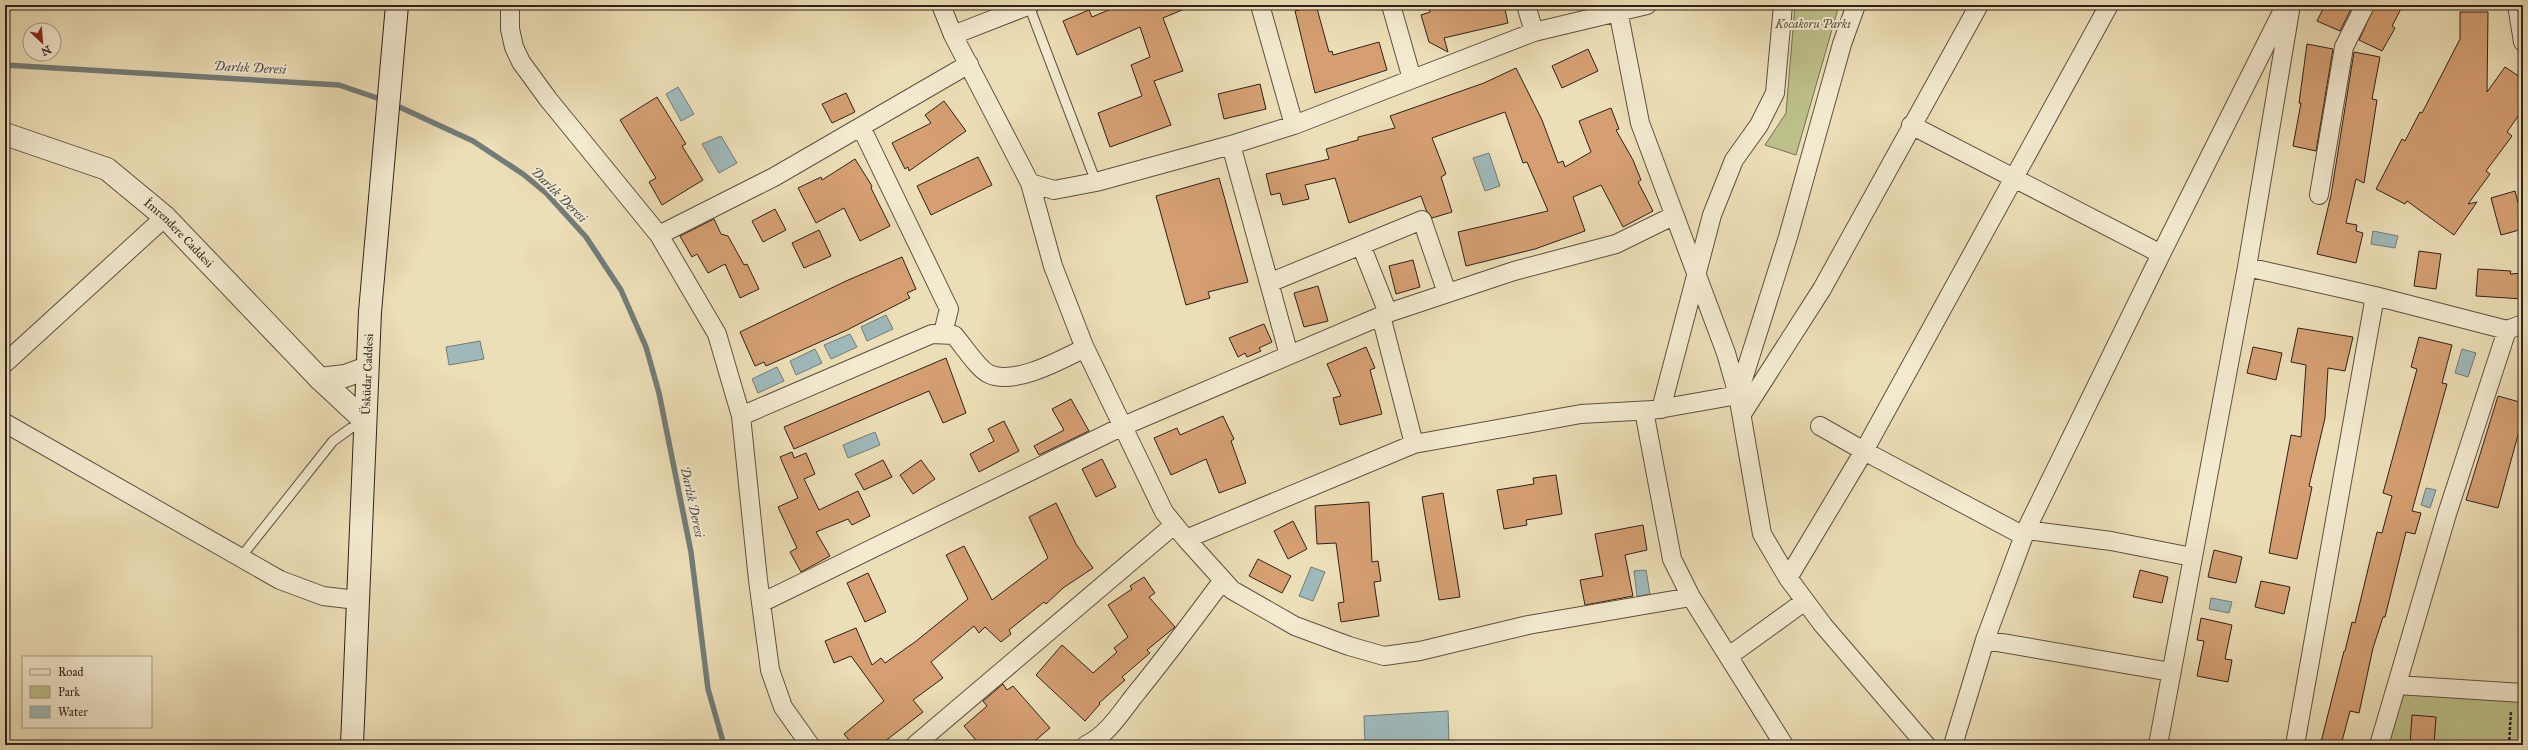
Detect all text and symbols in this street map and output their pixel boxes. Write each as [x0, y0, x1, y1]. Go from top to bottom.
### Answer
park label: Kocakoru Parkı [1774, 17, 1851, 31]
north arrow [22, 22, 62, 62]
text: N [39, 43, 53, 59]
water label: Darlık Deresi [213, 58, 287, 78]
water label: Darlık Deresi [528, 164, 590, 226]
street label: İmrendere Caddesi [141, 195, 217, 271]
street label: Üsküdar Caddesi [358, 332, 376, 415]
water label: Darlık Deresi [677, 465, 707, 539]
legend [22, 656, 152, 728]
text: Road [58, 665, 84, 679]
text: Park [58, 685, 80, 699]
text: Water [58, 705, 88, 719]

